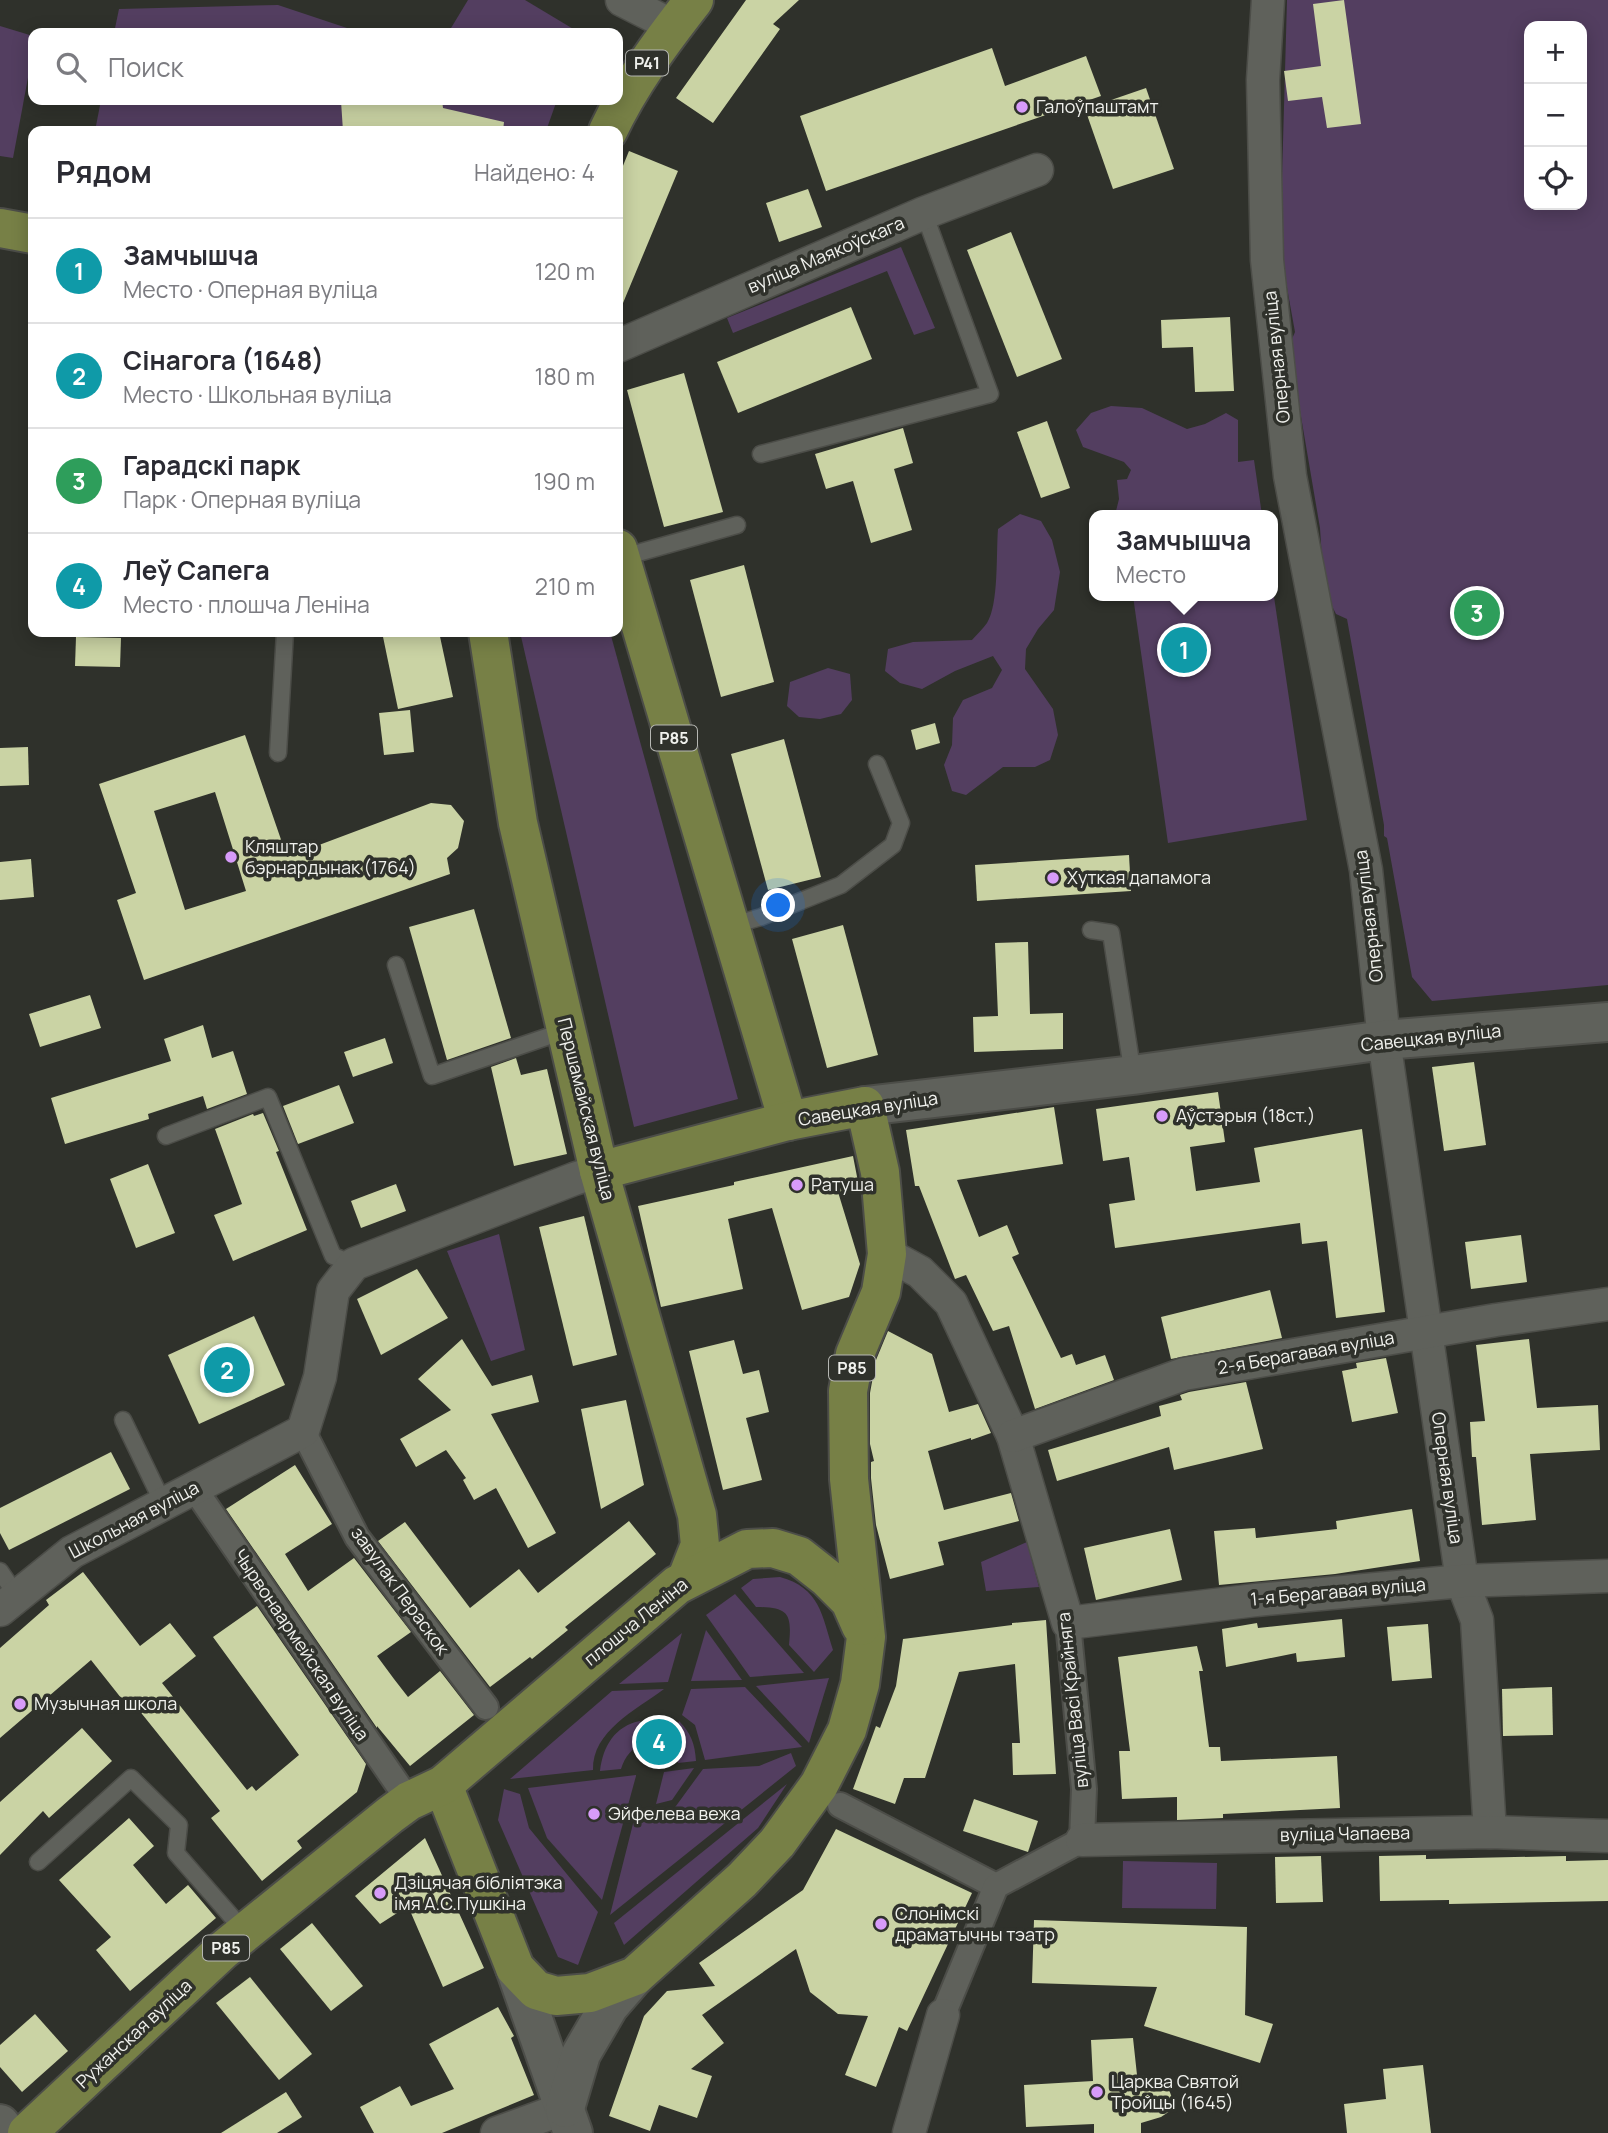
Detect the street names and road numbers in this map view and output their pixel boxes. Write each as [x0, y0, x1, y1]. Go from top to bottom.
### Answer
road number: Р41 [626, 50, 668, 76]
street label: вуліца Маякоўскага [744, 210, 908, 298]
street label: Оперная вуліца [1257, 290, 1295, 425]
road number: Р85 [651, 726, 697, 750]
street label: Оперная вуліца [1348, 849, 1388, 984]
street label: Першамайская вуліца [553, 1015, 621, 1202]
street label: Савецкая вуліца [1359, 1018, 1502, 1056]
street label: Савецкая вуліца [796, 1085, 939, 1131]
street label: 2-я Берагавая вуліца [1216, 1325, 1396, 1379]
road number: Р85 [829, 1356, 875, 1380]
street label: Оперная вуліца [1427, 1410, 1469, 1545]
street label: Школьная вуліца [64, 1475, 203, 1564]
street label: завулак Пераскок [346, 1522, 456, 1660]
street label: Чырвонаармейская вуліца [229, 1544, 375, 1745]
street label: 1-я Берагавая вуліца [1249, 1571, 1427, 1611]
street label: плошча Леніна [579, 1572, 692, 1670]
street label: вуліца Васі Крайняга [1051, 1611, 1093, 1789]
street label: вуліца Чапаева [1280, 1820, 1410, 1846]
road number: Р85 [203, 1936, 249, 1960]
street label: Ружанская вуліца [70, 1973, 196, 2093]

